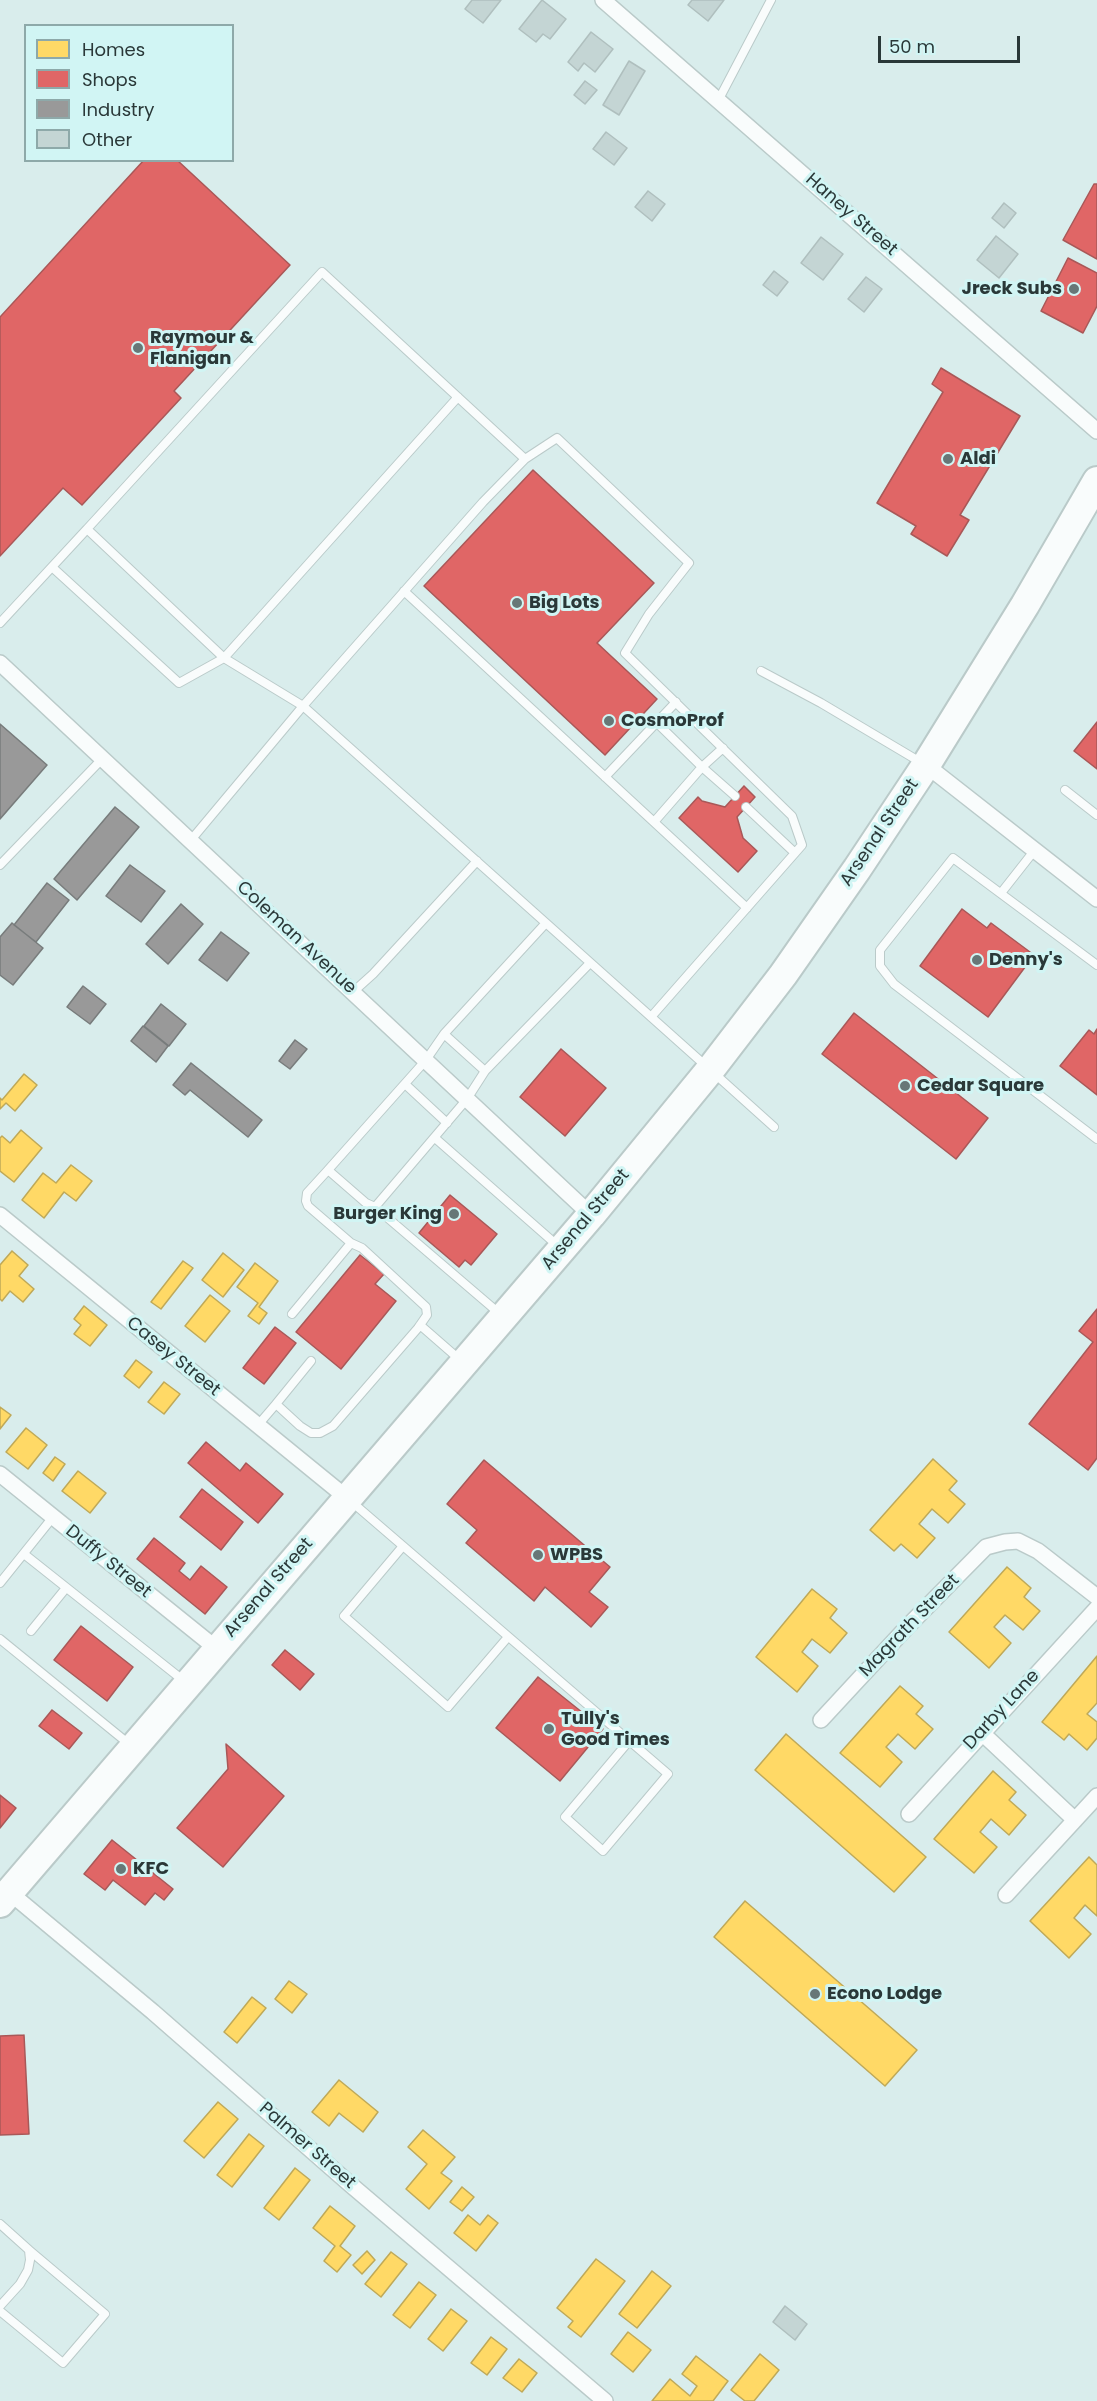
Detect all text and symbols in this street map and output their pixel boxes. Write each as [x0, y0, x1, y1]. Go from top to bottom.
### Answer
legend [24, 24, 234, 162]
scale bar [881, 24, 1024, 62]
text: 50 m [889, 34, 935, 59]
text: Homes [82, 37, 145, 62]
text: Shops [82, 67, 137, 92]
text: Industry [82, 97, 154, 122]
text: Other [82, 127, 132, 152]
street label: Haney Street [801, 169, 901, 261]
place label: Jreck Subs [962, 278, 1062, 300]
marker: Jreck Subs [1067, 282, 1081, 296]
place label: Raymour & Flanigan [150, 327, 254, 370]
marker: Raymour & Flanigan [131, 341, 145, 355]
place label: Aldi [960, 448, 996, 470]
marker: Aldi [941, 452, 955, 466]
place label: Big Lots [529, 592, 600, 614]
marker: Big Lots [510, 596, 524, 610]
place label: CosmoProf [621, 710, 724, 732]
marker: CosmoProf [602, 714, 616, 728]
street label: Arsenal Street [836, 775, 924, 891]
street label: Coleman Avenue [232, 877, 360, 999]
place label: Denny's [989, 949, 1063, 971]
marker: Denny's [970, 953, 984, 967]
place label: Cedar Square [917, 1075, 1044, 1097]
marker: Cedar Square [898, 1079, 912, 1093]
street label: Arsenal Street [538, 1165, 634, 1275]
place label: Burger King [333, 1203, 442, 1225]
marker: Burger King [447, 1207, 461, 1221]
street label: Casey Street [122, 1313, 224, 1401]
street label: Duffy Street [61, 1521, 155, 1603]
street label: Arsenal Street [220, 1534, 318, 1642]
place label: WPBS [550, 1544, 603, 1566]
marker: WPBS [531, 1548, 545, 1562]
street label: Magrath Street [856, 1570, 964, 1682]
street label: Darby Lane [960, 1666, 1044, 1754]
place label: Tully's Good Times [561, 1708, 670, 1750]
marker: Tully's Good Times [542, 1722, 556, 1736]
place label: KFC [133, 1858, 169, 1880]
marker: KFC [114, 1862, 128, 1876]
place label: Econo Lodge [827, 1983, 942, 2005]
marker: Econo Lodge [808, 1987, 822, 2001]
street label: Palmer Street [254, 2098, 360, 2194]

